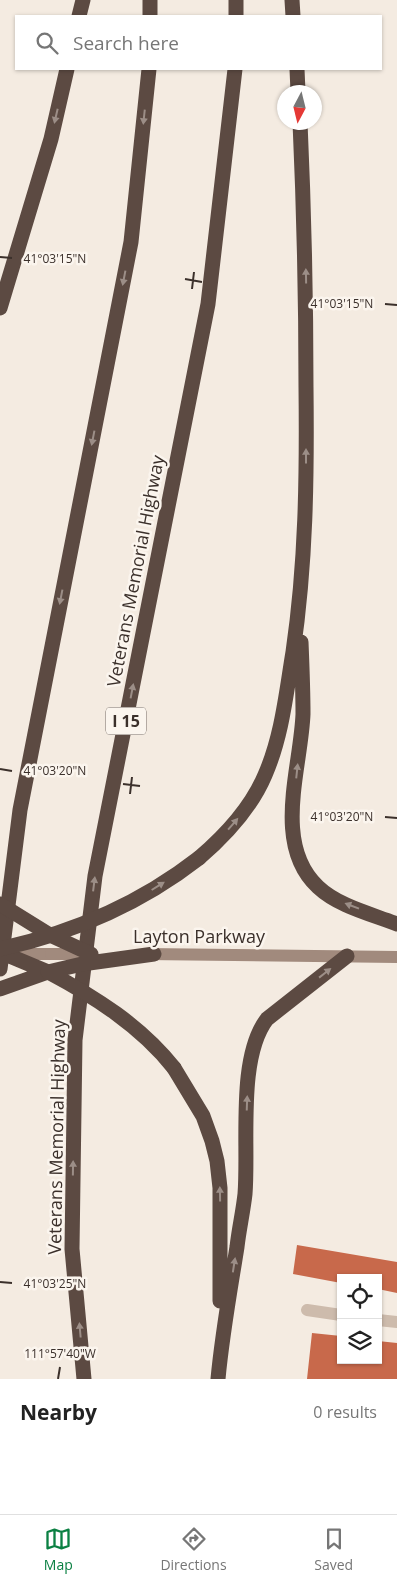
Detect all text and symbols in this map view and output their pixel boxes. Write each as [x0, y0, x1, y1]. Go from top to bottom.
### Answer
search box [15, 15, 382, 70]
icon: search [33, 29, 61, 57]
text: Search here [73, 30, 179, 56]
north arrow [277, 85, 322, 130]
one-way arrow [52, 109, 60, 124]
one-way arrow [140, 110, 148, 126]
text: 41°03'15"N [24, 250, 86, 267]
one-way arrow [301, 268, 309, 284]
one-way arrow [120, 271, 128, 286]
text: 41°03'15"N [311, 295, 373, 312]
one-way arrow [88, 430, 96, 446]
one-way arrow [302, 448, 310, 464]
street label: Veterans Memorial Highway [101, 452, 169, 689]
one-way arrow [57, 590, 65, 606]
one-way arrow [128, 682, 136, 698]
road number: I 15 [106, 708, 146, 734]
text: 41°03'20"N [24, 762, 86, 779]
one-way arrow [293, 762, 301, 778]
text: 41°03'20"N [311, 808, 373, 825]
one-way arrow [228, 818, 239, 831]
one-way arrow [90, 876, 98, 892]
one-way arrow [152, 882, 165, 891]
one-way arrow [344, 902, 359, 909]
street label: Layton Parkway [133, 924, 266, 948]
one-way arrow [318, 968, 331, 979]
street label: Veterans Memorial Highway [42, 1018, 70, 1255]
one-way arrow [244, 1095, 252, 1111]
one-way arrow [69, 1160, 77, 1176]
one-way arrow [216, 1186, 224, 1202]
one-way arrow [230, 1256, 238, 1272]
map controls [337, 1274, 382, 1364]
button: locate [337, 1274, 382, 1319]
text: 41°03'25"N [24, 1275, 86, 1292]
button: layers [337, 1319, 382, 1364]
one-way arrow [76, 1322, 84, 1338]
text: 111°57'40"W [24, 1345, 96, 1362]
text: Nearby [20, 1398, 97, 1426]
text: 0 results [313, 1401, 377, 1423]
tab: Map [44, 1525, 73, 1574]
tab: Directions [160, 1525, 227, 1574]
tab: Saved [314, 1525, 353, 1574]

